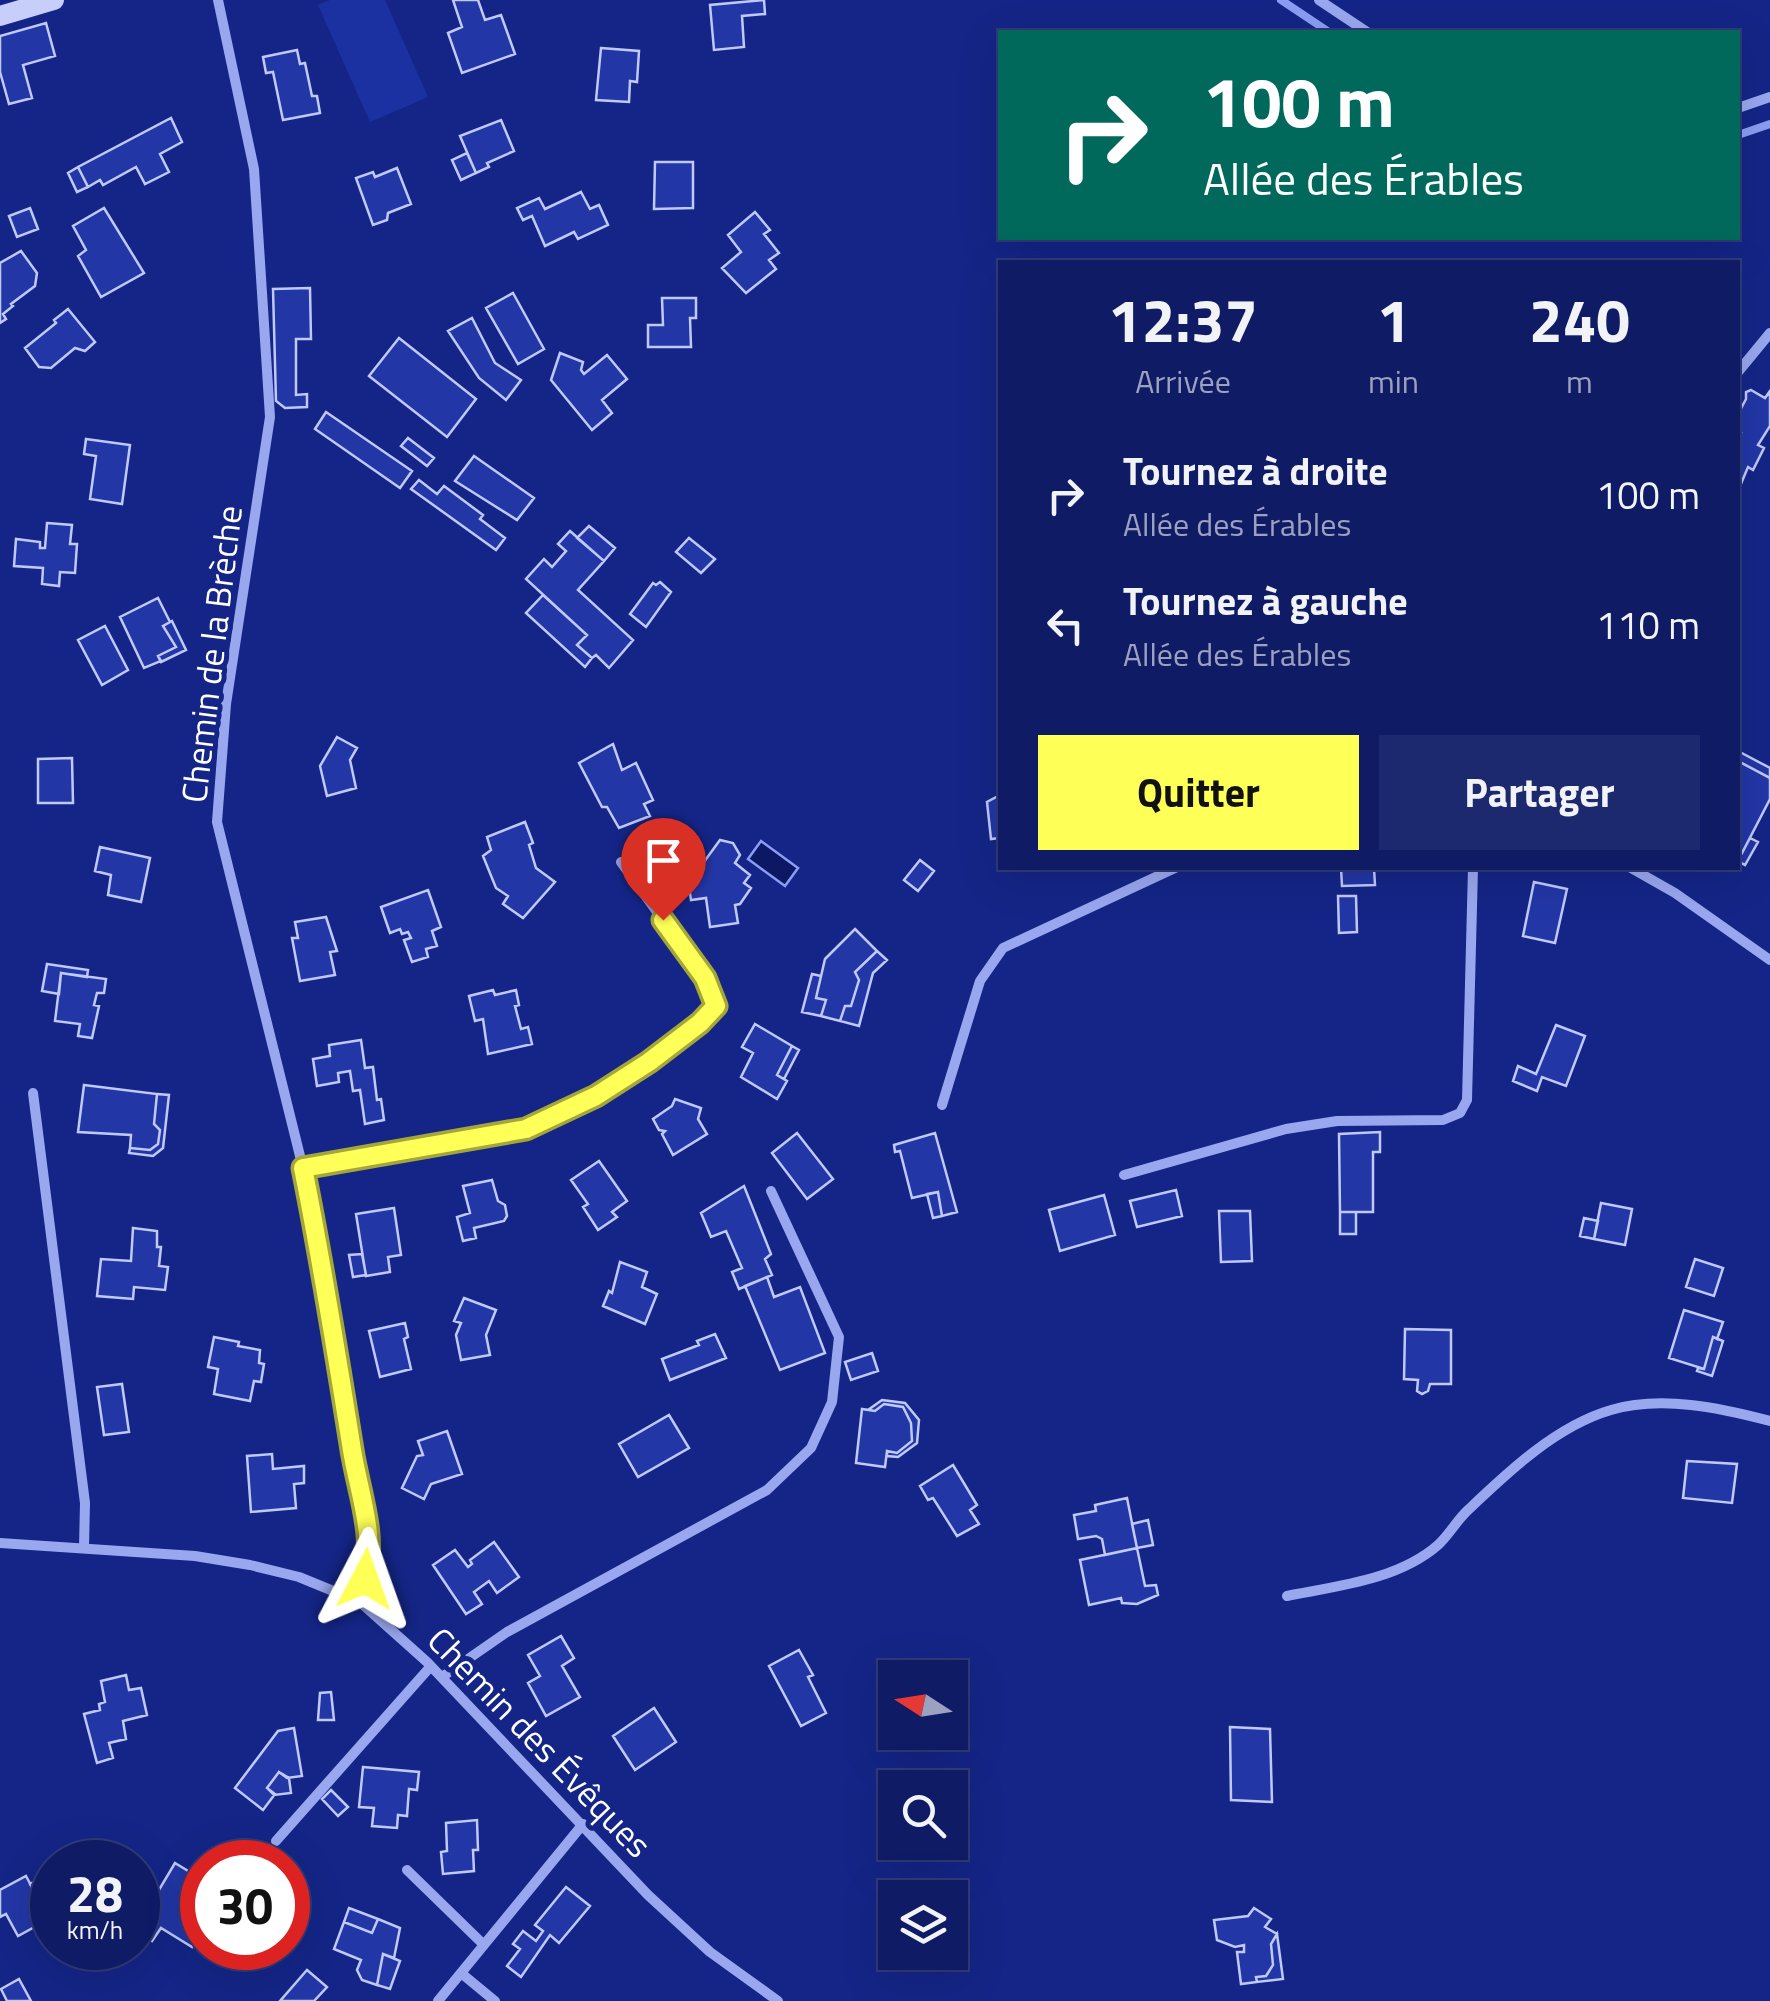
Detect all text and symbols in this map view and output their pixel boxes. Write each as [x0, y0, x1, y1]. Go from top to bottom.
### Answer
text: 100 m [1203, 48, 1395, 154]
icon: right [1038, 70, 1168, 200]
text: Allée des Érables [1203, 144, 1524, 212]
text: 12:37 [1108, 274, 1258, 365]
text: 1 [1377, 274, 1410, 365]
text: 240 [1529, 274, 1630, 365]
text: Arrivée [1135, 357, 1231, 405]
text: min [1368, 357, 1419, 405]
text: m [1566, 357, 1593, 405]
text: Tournez à droite [1123, 442, 1388, 500]
text: 100 m [1596, 466, 1700, 524]
icon: right [1038, 468, 1093, 523]
text: Allée des Érables [1123, 500, 1351, 548]
street label: Chemin de la Brèche [166, 502, 256, 806]
text: Tournez à gauche [1123, 572, 1408, 630]
text: 110 m [1596, 596, 1700, 654]
icon: left [1038, 598, 1093, 653]
text: Allée des Érables [1123, 630, 1351, 678]
button: Quitter [1038, 735, 1359, 850]
button: Partager [1379, 735, 1700, 850]
pin [621, 818, 706, 921]
icon: arrive [636, 833, 691, 888]
position arrow [313, 1527, 417, 1631]
street label: Chemin des Évêques [415, 1614, 665, 1870]
north arrow [878, 1660, 968, 1750]
map controls [878, 1660, 968, 1970]
button: search [878, 1770, 968, 1860]
speed limit sign: 30 [180, 1840, 310, 1970]
text: 28 [67, 1855, 123, 1931]
button: layers [878, 1880, 968, 1970]
text: km/h [67, 1911, 123, 1949]

